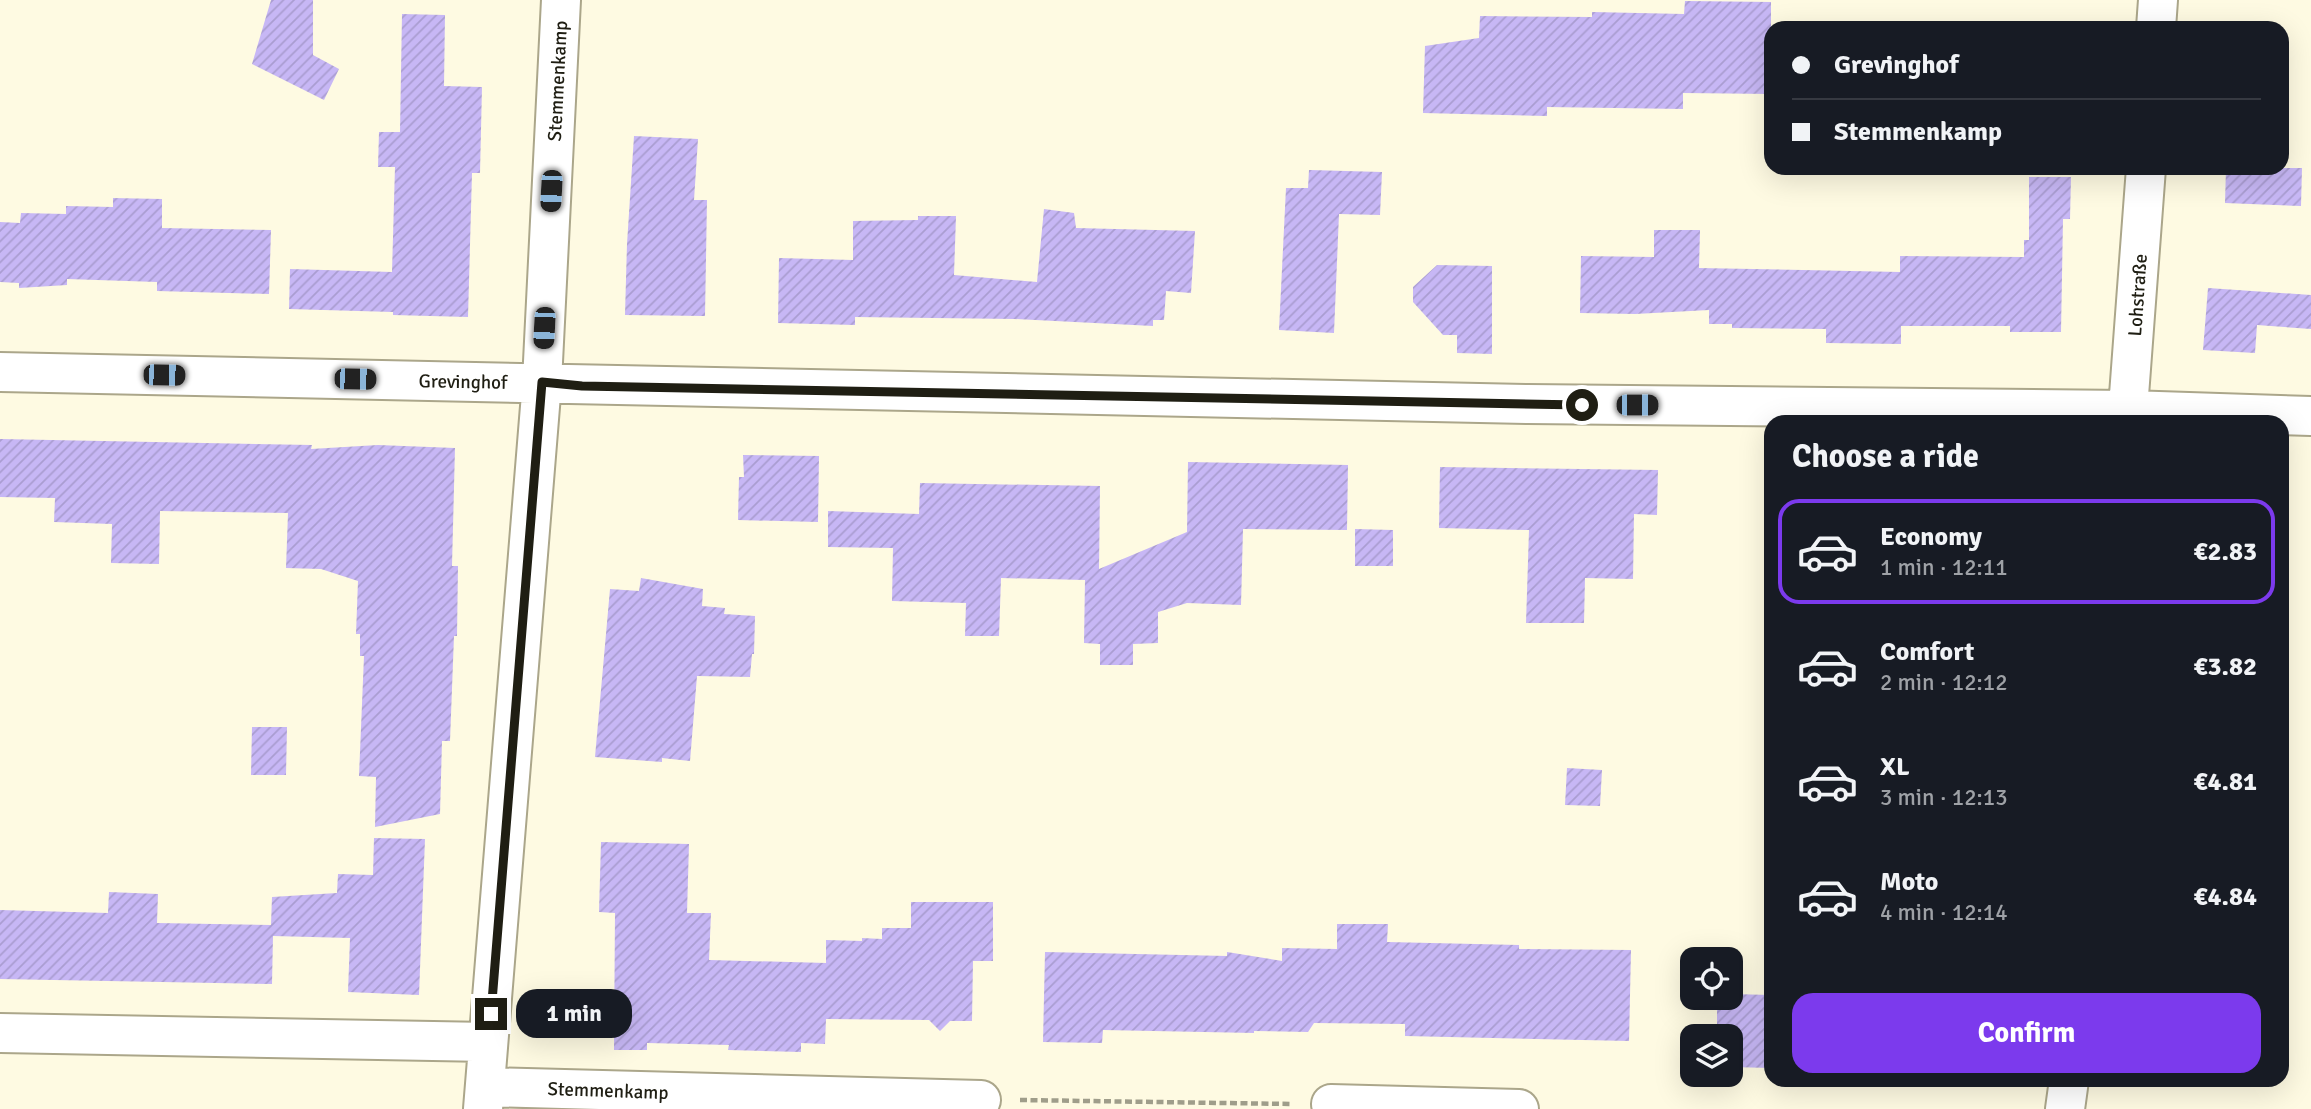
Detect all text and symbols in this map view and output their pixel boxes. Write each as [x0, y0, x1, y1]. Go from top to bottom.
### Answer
street label: Stemmenkamp [543, 20, 573, 142]
text: Grevinghof [1834, 49, 1959, 81]
text: Stemmenkamp [1834, 116, 2002, 148]
car [540, 169, 563, 213]
street label: Lohstraße [2123, 253, 2153, 337]
car [533, 306, 556, 350]
car [143, 364, 186, 386]
car [334, 368, 377, 390]
street label: Grevinghof [418, 369, 509, 395]
route start [1566, 389, 1598, 421]
car [1617, 395, 1659, 416]
text: Choose a ride [1792, 437, 1979, 476]
icon: car [1796, 520, 1859, 583]
text: Economy [1880, 521, 1982, 553]
text: €2.83 [2193, 536, 2257, 568]
text: 1 min · 12:11 [1880, 553, 2008, 582]
icon: car [1796, 635, 1859, 698]
text: Comfort [1880, 636, 1974, 668]
text: €3.82 [2193, 651, 2257, 683]
text: 2 min · 12:12 [1880, 668, 2008, 697]
icon: car [1796, 750, 1859, 813]
text: XL [1880, 751, 1910, 783]
text: €4.81 [2193, 766, 2257, 798]
text: 3 min · 12:13 [1880, 783, 2008, 812]
icon: car [1796, 865, 1859, 928]
text: Moto [1880, 866, 1938, 898]
text: €4.84 [2193, 881, 2257, 913]
text: 4 min · 12:14 [1880, 898, 2008, 927]
map controls [1680, 947, 1743, 1087]
button: locate [1680, 947, 1743, 1010]
callout: 1 min [516, 990, 631, 1038]
button: Confirm [1792, 993, 2261, 1073]
route end [475, 998, 507, 1030]
text: 1 min [546, 999, 602, 1028]
button: layers [1680, 1024, 1743, 1087]
street label: Stemmenkamp [547, 1077, 669, 1105]

